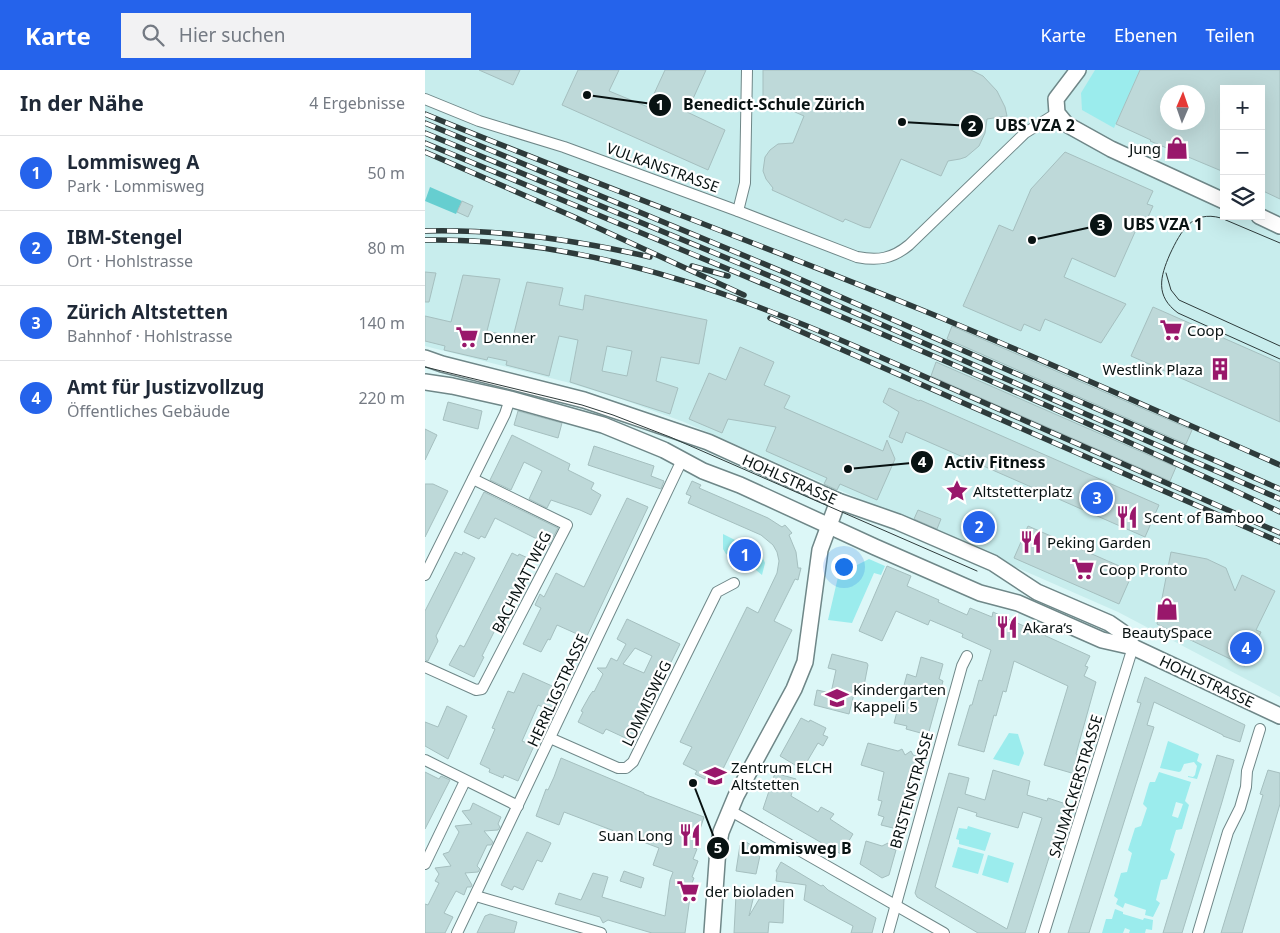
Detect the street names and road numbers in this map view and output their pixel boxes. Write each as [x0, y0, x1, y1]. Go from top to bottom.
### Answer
street label: VULKANSTRASSE [604, 137, 722, 197]
street label: HOHLSTRASSE [739, 449, 841, 509]
street label: BACHMATTWEG [487, 528, 555, 636]
street label: HERRLIGSTRASSE [522, 630, 592, 750]
street label: HOHLSTRASSE [1157, 650, 1257, 712]
street label: LOMMISWEG [617, 657, 675, 749]
street label: SAUMACKERSTRASSE [1044, 712, 1106, 860]
street label: BRISTENSTRASSE [885, 729, 937, 851]

